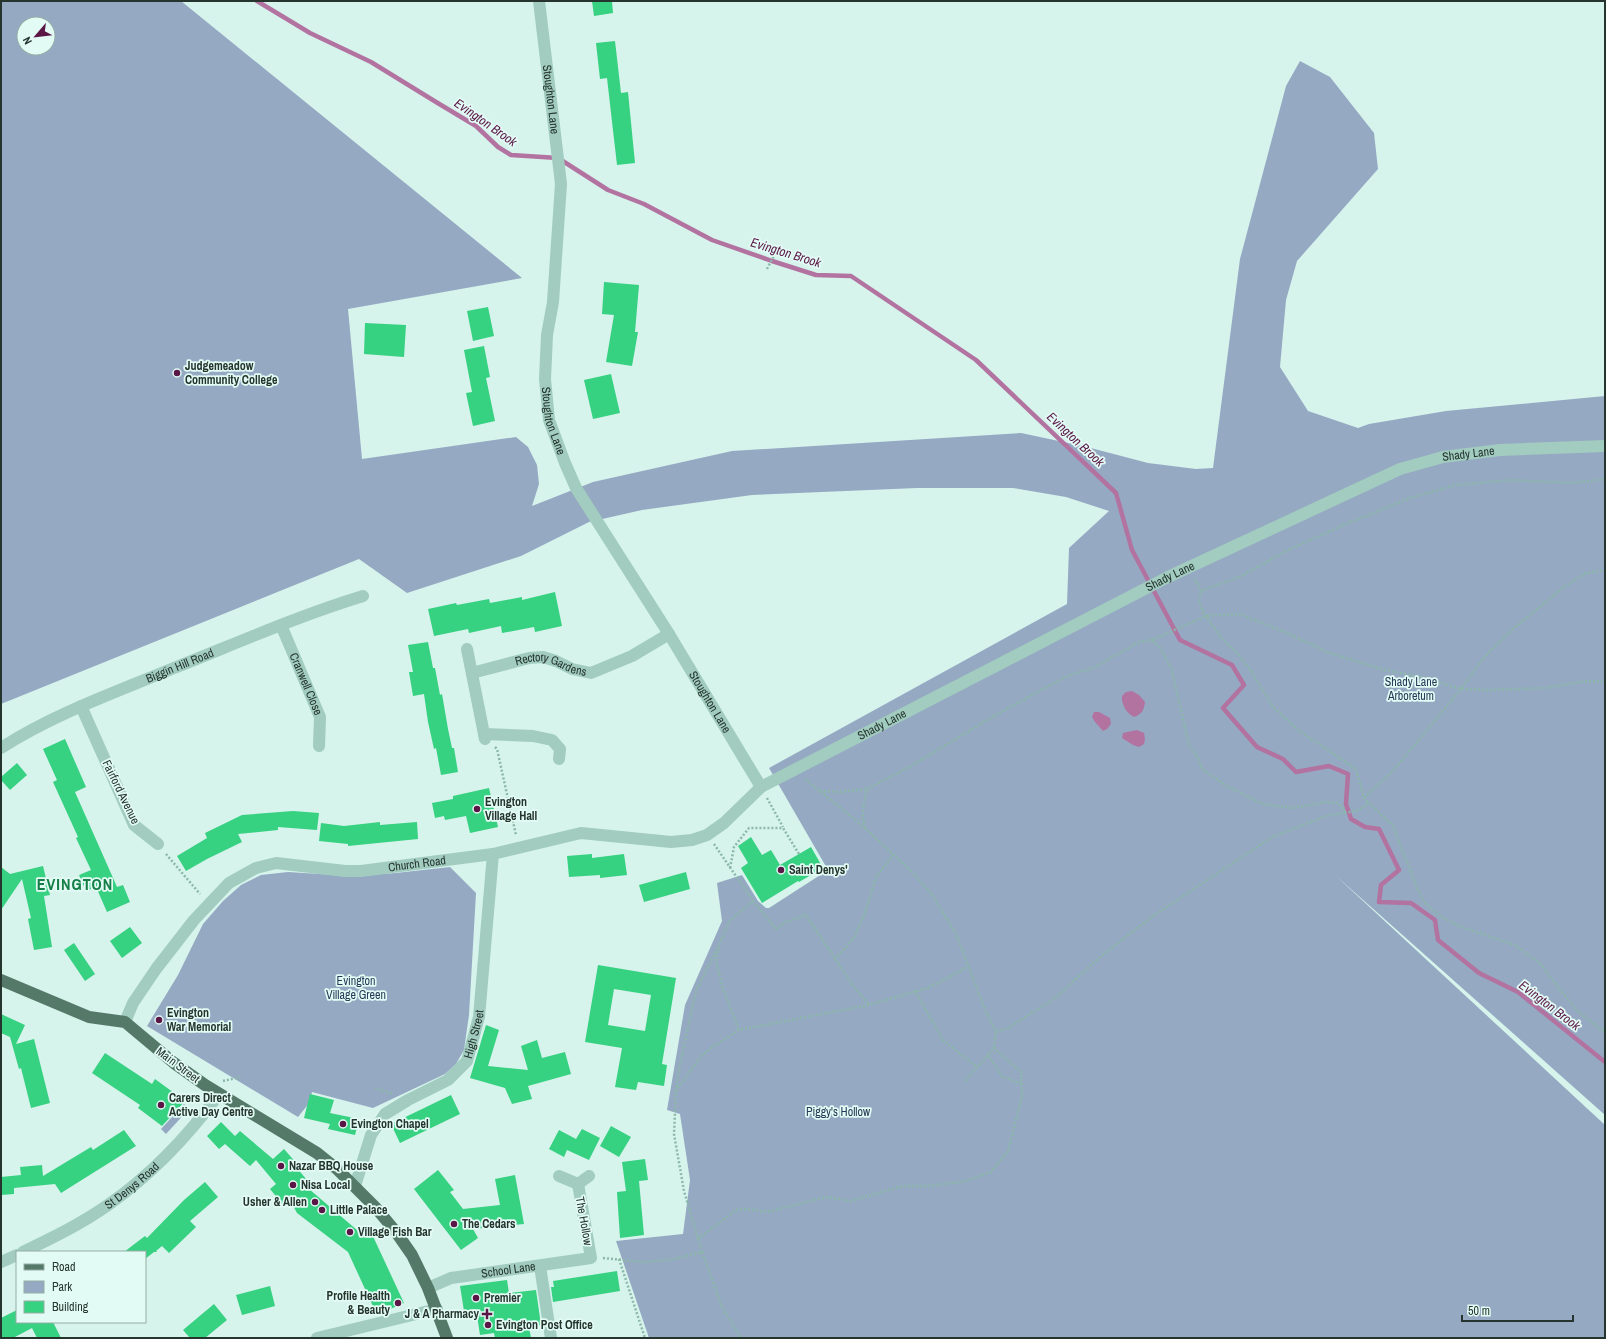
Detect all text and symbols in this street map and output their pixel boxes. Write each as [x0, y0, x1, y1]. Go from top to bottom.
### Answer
north arrow [16, 16, 56, 56]
text: N [19, 35, 35, 47]
street label: Stoughton Lane [539, 64, 563, 135]
water label: Evington Brook [451, 95, 521, 151]
water label: Evington Brook [749, 234, 824, 271]
place label: Judgemeadow Community College [185, 358, 278, 388]
marker: Judgemeadow Community College [172, 368, 182, 378]
street label: Stoughton Lane [538, 386, 569, 457]
water label: Evington Brook [1043, 408, 1109, 471]
street label: Shady Lane [1441, 443, 1495, 465]
street label: Shady Lane [1143, 558, 1197, 595]
street label: Biggin Hill Road [144, 645, 216, 687]
street label: Rectory Gardens [513, 649, 588, 680]
street label: Cranwell Close [286, 650, 326, 718]
street label: Stoughton Lane [685, 668, 735, 736]
park label: Shady Lane Arboretum [1385, 674, 1437, 704]
street label: Shady Lane [855, 705, 909, 744]
street label: Fairford Avenue [99, 757, 143, 827]
place label: Evington Village Hall [485, 794, 538, 824]
marker: Evington Village Hall [472, 804, 482, 814]
street label: Church Road [387, 852, 447, 875]
place label: Saint Denys' [789, 862, 848, 878]
marker: Saint Denys' [776, 865, 786, 875]
district label: EVINGTON [37, 873, 113, 895]
park label: Evington Village Green [326, 973, 386, 1003]
water label: Evington Brook [1515, 977, 1584, 1035]
place label: Evington War Memorial [167, 1005, 231, 1035]
street label: High Street [460, 1009, 488, 1060]
marker: Evington War Memorial [154, 1015, 164, 1025]
street label: Main Street [153, 1043, 203, 1087]
place label: Carers Direct Active Day Centre [169, 1090, 254, 1120]
marker: Carers Direct Active Day Centre [156, 1100, 166, 1110]
park label: Piggy's Hollow [806, 1104, 871, 1120]
place label: Evington Chapel [351, 1116, 429, 1132]
marker: Evington Chapel [338, 1119, 348, 1129]
place label: Nazar BBQ House [289, 1158, 374, 1174]
street label: St Denys Road [101, 1159, 163, 1213]
marker: Nazar BBQ House [276, 1161, 286, 1171]
place label: Nisa Local [301, 1177, 350, 1193]
marker: Nisa Local [288, 1180, 298, 1190]
place label: Usher & Allen [243, 1194, 307, 1210]
street label: The Hollow [572, 1195, 596, 1248]
marker: Usher & Allen [310, 1197, 320, 1207]
place label: Little Palace [330, 1202, 388, 1218]
marker: Little Palace [317, 1205, 327, 1215]
place label: The Cedars [462, 1216, 516, 1232]
marker: The Cedars [449, 1219, 459, 1229]
place label: Village Fish Bar [358, 1224, 432, 1240]
marker: Village Fish Bar [345, 1227, 355, 1237]
legend [16, 1251, 146, 1323]
street label: School Lane [480, 1258, 537, 1282]
text: Road [52, 1259, 76, 1275]
text: Park [52, 1279, 72, 1295]
place label: Profile Health & Beauty [327, 1288, 391, 1318]
place label: Premier [484, 1290, 521, 1306]
marker: Premier [471, 1293, 481, 1303]
scale bar [1462, 1297, 1573, 1323]
marker: Profile Health & Beauty [393, 1298, 403, 1308]
text: Building [52, 1299, 89, 1315]
text: 50 m [1468, 1303, 1490, 1319]
place label: J & A Pharmacy [405, 1306, 480, 1322]
marker: J & A Pharmacy [482, 1309, 492, 1319]
place label: Evington Post Office [496, 1317, 593, 1333]
marker: Evington Post Office [483, 1320, 493, 1330]

